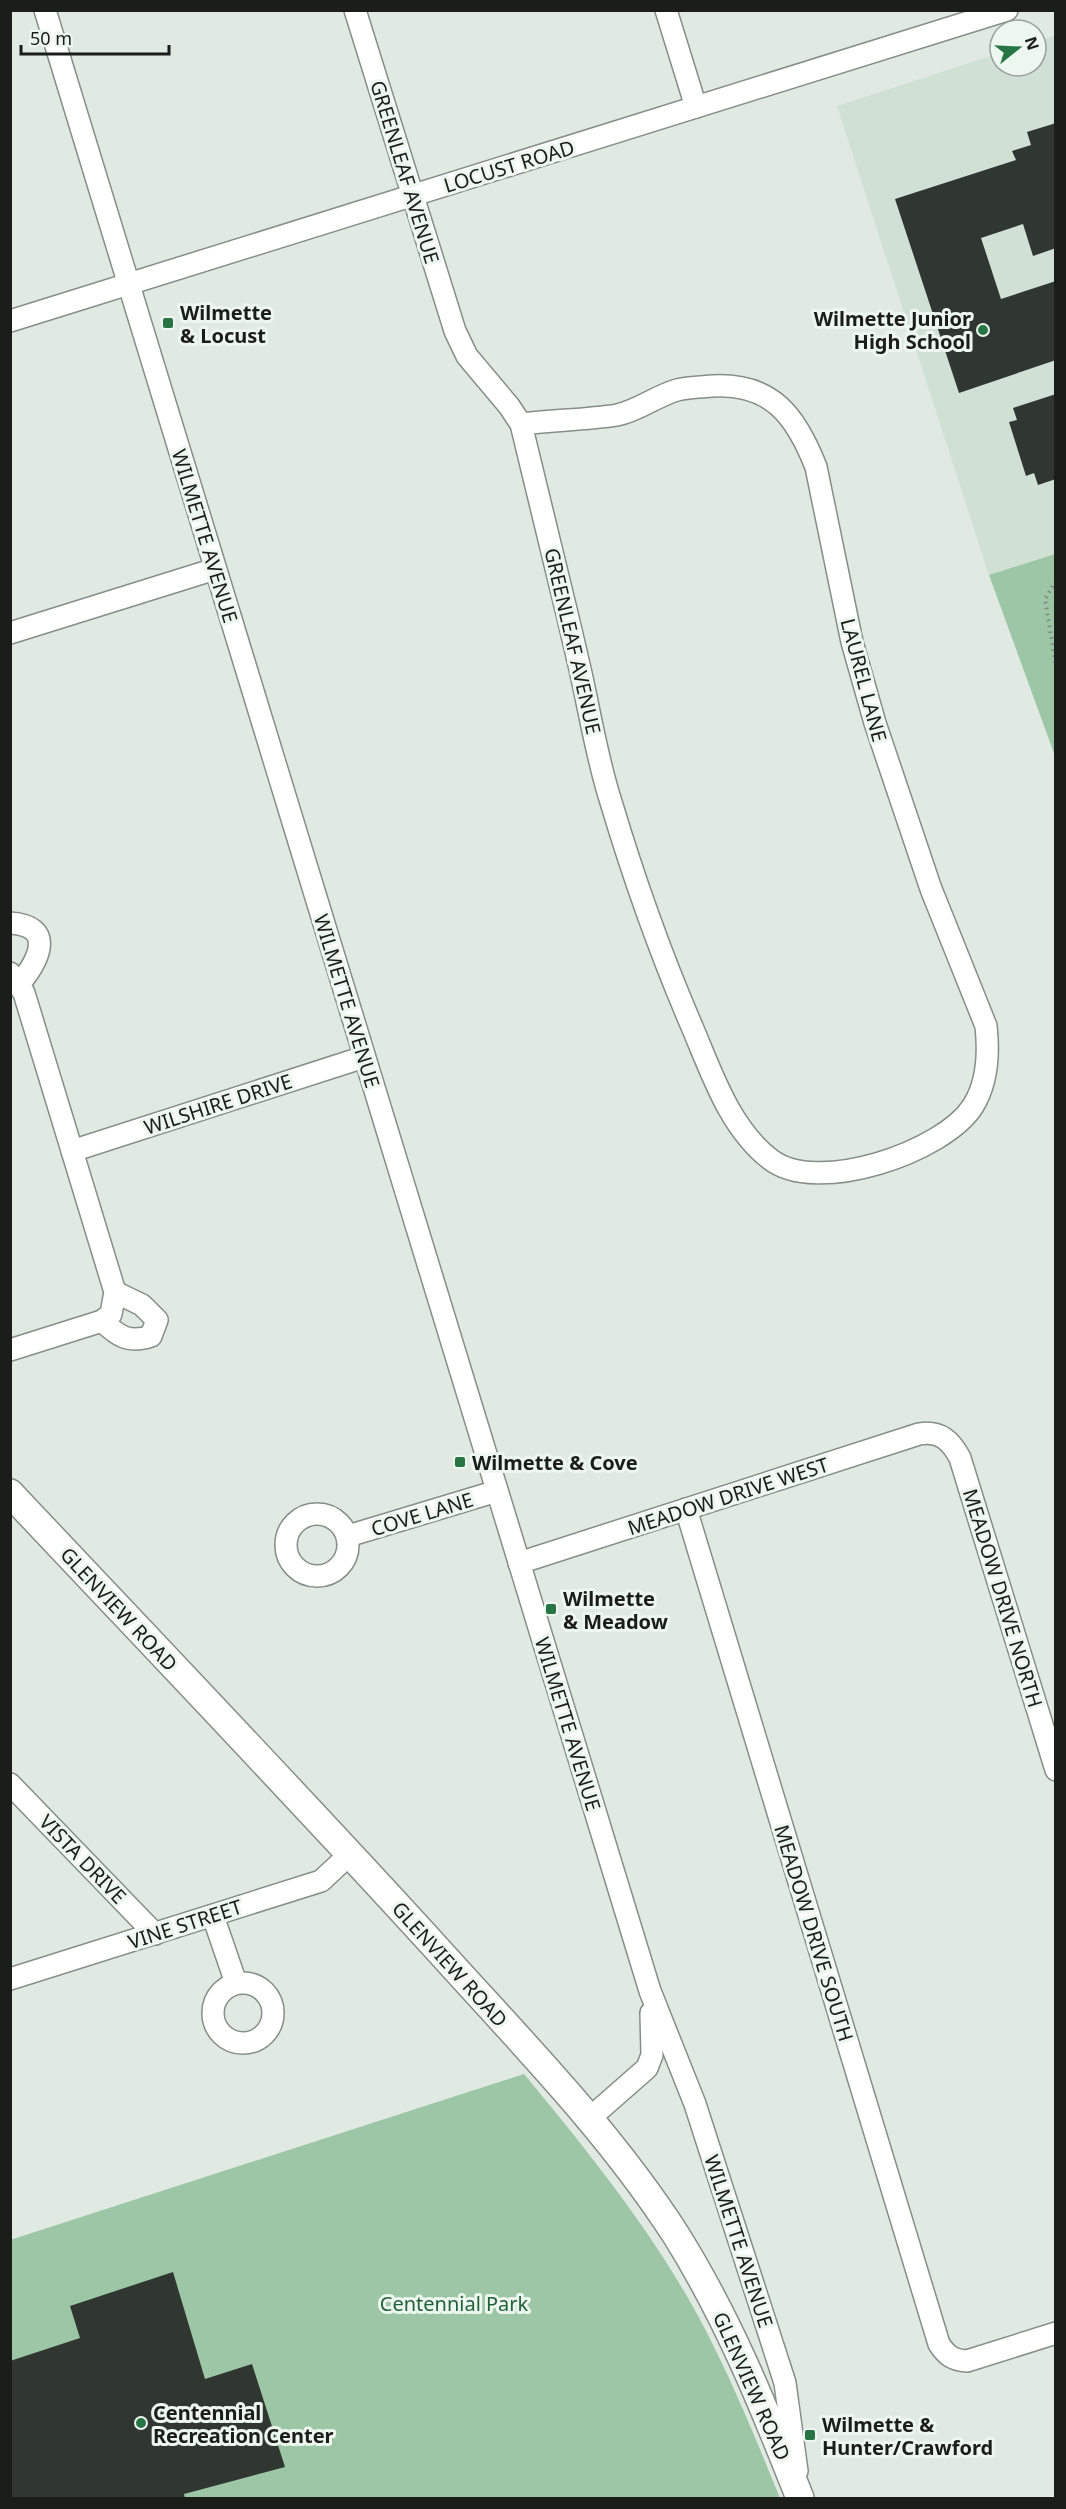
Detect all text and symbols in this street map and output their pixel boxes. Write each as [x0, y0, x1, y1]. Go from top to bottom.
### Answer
scale bar [21, 18, 170, 56]
north arrow [988, 18, 1048, 78]
text: 50 m [30, 26, 72, 50]
text: N [1020, 34, 1045, 53]
street label: GREENLEAF AVENUE [364, 77, 446, 267]
street label: LOCUST ROAD [440, 133, 578, 199]
place label: Wilmette & Locust [180, 299, 272, 349]
place label: Wilmette Junior High School [814, 305, 971, 355]
marker: Wilmette & Locust [161, 316, 175, 330]
marker: Wilmette Junior High School [976, 323, 990, 337]
street label: WILMETTE AVENUE [166, 446, 244, 626]
street label: GREENLEAF AVENUE [538, 545, 608, 737]
street label: LAUREL LANE [835, 615, 893, 745]
street label: WILMETTE AVENUE [308, 911, 386, 1091]
street label: WILSHIRE DRIVE [141, 1067, 295, 1141]
place label: Wilmette & Cove [472, 1449, 638, 1476]
street label: MEADOW DRIVE WEST [624, 1451, 832, 1541]
marker: Wilmette & Cove [453, 1455, 467, 1469]
street label: MEADOW DRIVE NORTH [957, 1485, 1049, 1711]
street label: COVE LANE [368, 1486, 476, 1542]
street label: GLENVIEW ROAD [55, 1541, 183, 1677]
place label: Wilmette & Meadow [563, 1585, 668, 1635]
marker: Wilmette & Meadow [544, 1602, 558, 1616]
street label: WILMETTE AVENUE [529, 1634, 607, 1814]
street label: VISTA DRIVE [34, 1808, 132, 1910]
street label: MEADOW DRIVE SOUTH [768, 1821, 860, 2045]
street label: VINE STREET [125, 1893, 245, 1955]
street label: GLENVIEW ROAD [386, 1895, 514, 2033]
street label: WILMETTE AVENUE [698, 2151, 780, 2331]
park label: Centennial Park [380, 2290, 529, 2317]
street label: GLENVIEW ROAD [707, 2307, 797, 2465]
place label: Centennial Recreation Center [153, 2399, 334, 2449]
place label: Wilmette & Hunter/Crawford [822, 2411, 993, 2461]
marker: Centennial Recreation Center [134, 2416, 148, 2430]
marker: Wilmette & Hunter/Crawford [803, 2428, 817, 2442]

